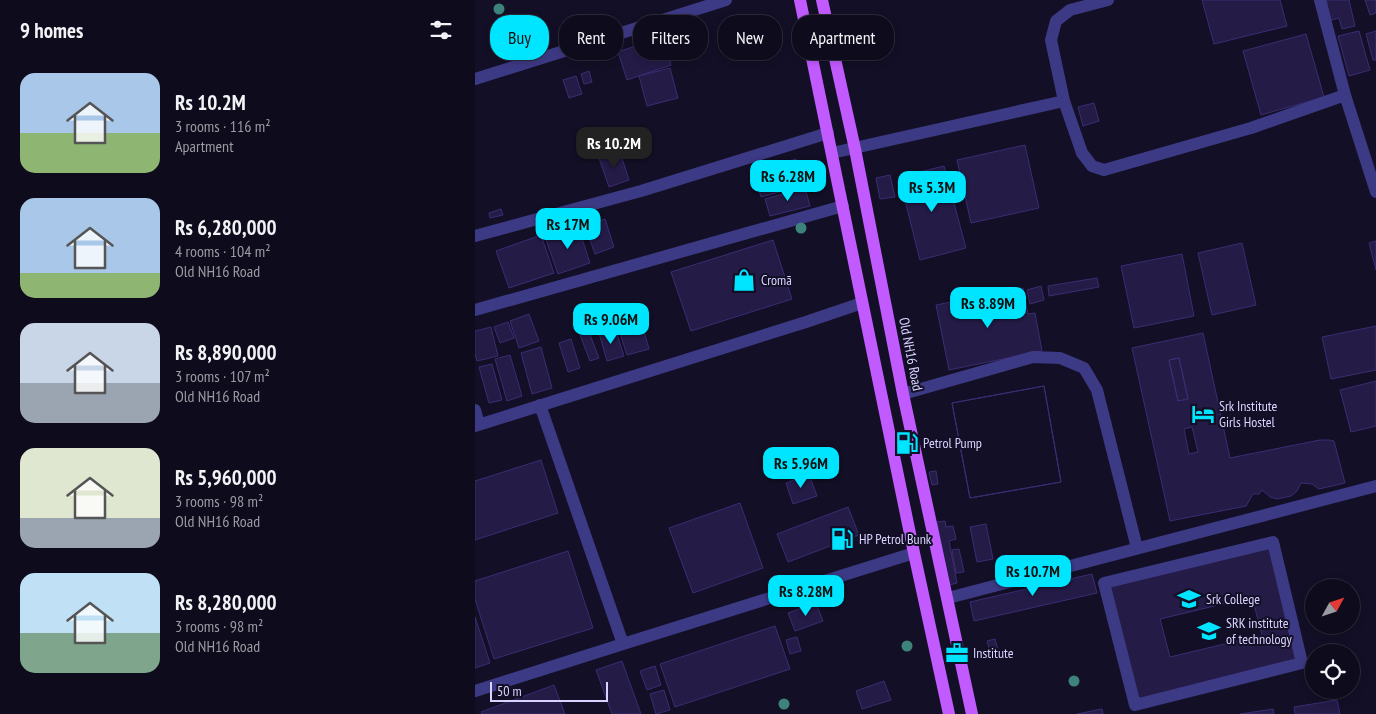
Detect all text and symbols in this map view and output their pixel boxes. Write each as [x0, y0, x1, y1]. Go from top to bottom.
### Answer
chip: Buy [490, 15, 549, 60]
chip: Rent [559, 15, 623, 60]
chip: Filters [633, 15, 708, 60]
chip: New [718, 15, 782, 60]
chip: Apartment [792, 15, 894, 60]
icon: filters [427, 16, 455, 44]
text: 9 homes [20, 17, 83, 44]
text: Rs 10.2M [175, 89, 246, 116]
icon: home [60, 93, 120, 153]
text: 3 rooms · 116 m² [175, 116, 271, 136]
pin: Rs 10.2M [562, 126, 666, 169]
text: Rs 10.2M [587, 133, 641, 153]
text: Apartment [175, 136, 234, 156]
pin: Rs 6.28M [736, 160, 840, 202]
text: Rs 6.28M [761, 166, 815, 186]
pin: Rs 5.3M [886, 170, 978, 213]
text: Rs 5.3M [909, 177, 955, 197]
pin: Rs 17M [527, 208, 609, 250]
text: Rs 6,280,000 [175, 214, 277, 241]
text: Rs 17M [547, 214, 589, 234]
icon: home [60, 218, 120, 278]
text: 4 rooms · 104 m² [175, 241, 271, 261]
text: Old NH16 Road [175, 261, 260, 281]
shop icon: Cromā [731, 267, 757, 293]
place label: Cromā [761, 271, 792, 289]
pin: Rs 8.89M [936, 286, 1040, 329]
text: Rs 8.89M [961, 293, 1015, 313]
pin: Rs 9.06M [559, 302, 663, 345]
text: Rs 9.06M [584, 309, 638, 329]
street label: Old NH16 Road [895, 316, 927, 392]
text: Rs 8,890,000 [175, 339, 277, 366]
icon: home [60, 343, 120, 403]
text: 3 rooms · 107 m² [175, 366, 270, 386]
text: Old NH16 Road [175, 386, 260, 406]
place label: Srk Institute Girls Hostel [1219, 397, 1278, 431]
hotel icon: Srk Institute Girls Hostel [1190, 401, 1216, 427]
fuel station icon: Petrol Pump [894, 430, 920, 456]
place label: Petrol Pump [923, 434, 982, 452]
pin: Rs 5.96M [749, 446, 853, 489]
text: Rs 5.96M [774, 453, 828, 473]
text: Rs 5,960,000 [175, 464, 277, 491]
icon: home [60, 468, 120, 528]
text: 3 rooms · 98 m² [175, 491, 263, 511]
text: Old NH16 Road [175, 511, 260, 531]
fuel station icon: HP Petrol Bunk [829, 526, 855, 552]
place label: HP Petrol Bunk [859, 530, 932, 548]
pin: Rs 10.7M [981, 554, 1085, 597]
text: Rs 10.7M [1006, 561, 1060, 581]
pin: Rs 8.28M [754, 574, 858, 617]
north arrow [1305, 579, 1360, 634]
map controls [1305, 579, 1360, 699]
text: Rs 8.28M [779, 581, 833, 601]
school or university icon: Srk College [1176, 586, 1202, 612]
text: Rs 8,280,000 [175, 589, 277, 616]
place label: Srk College [1206, 590, 1260, 608]
icon: home [60, 593, 120, 653]
place label: SRK institute of technology [1226, 614, 1293, 648]
text: 3 rooms · 98 m² [175, 616, 263, 636]
school or university icon: SRK institute of technology [1196, 618, 1222, 644]
text: Old NH16 Road [175, 636, 260, 656]
office icon: Institute [944, 640, 970, 666]
place label: Institute [973, 644, 1014, 662]
button: locate [1305, 644, 1360, 699]
scale bar [490, 679, 607, 702]
text: 50 m [497, 682, 522, 700]

